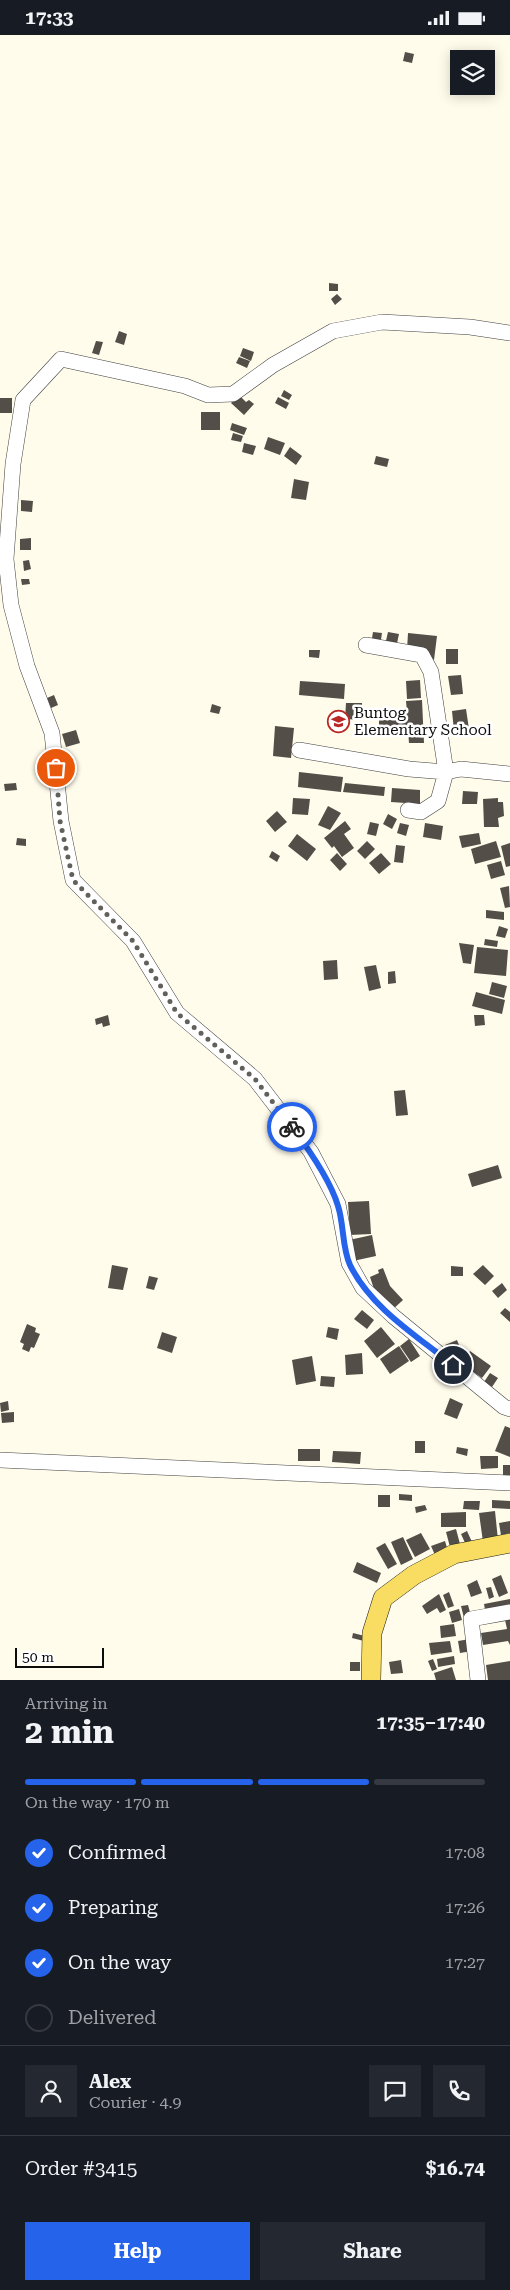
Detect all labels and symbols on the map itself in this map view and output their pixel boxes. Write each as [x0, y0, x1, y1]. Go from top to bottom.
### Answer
place label: Buntog Elementary School [354, 704, 492, 739]
school or university icon: Buntog Elementary School [326, 710, 350, 734]
pin [35, 747, 77, 789]
courier [267, 1102, 317, 1152]
pin [432, 1344, 474, 1386]
scale bar [15, 1645, 104, 1668]

